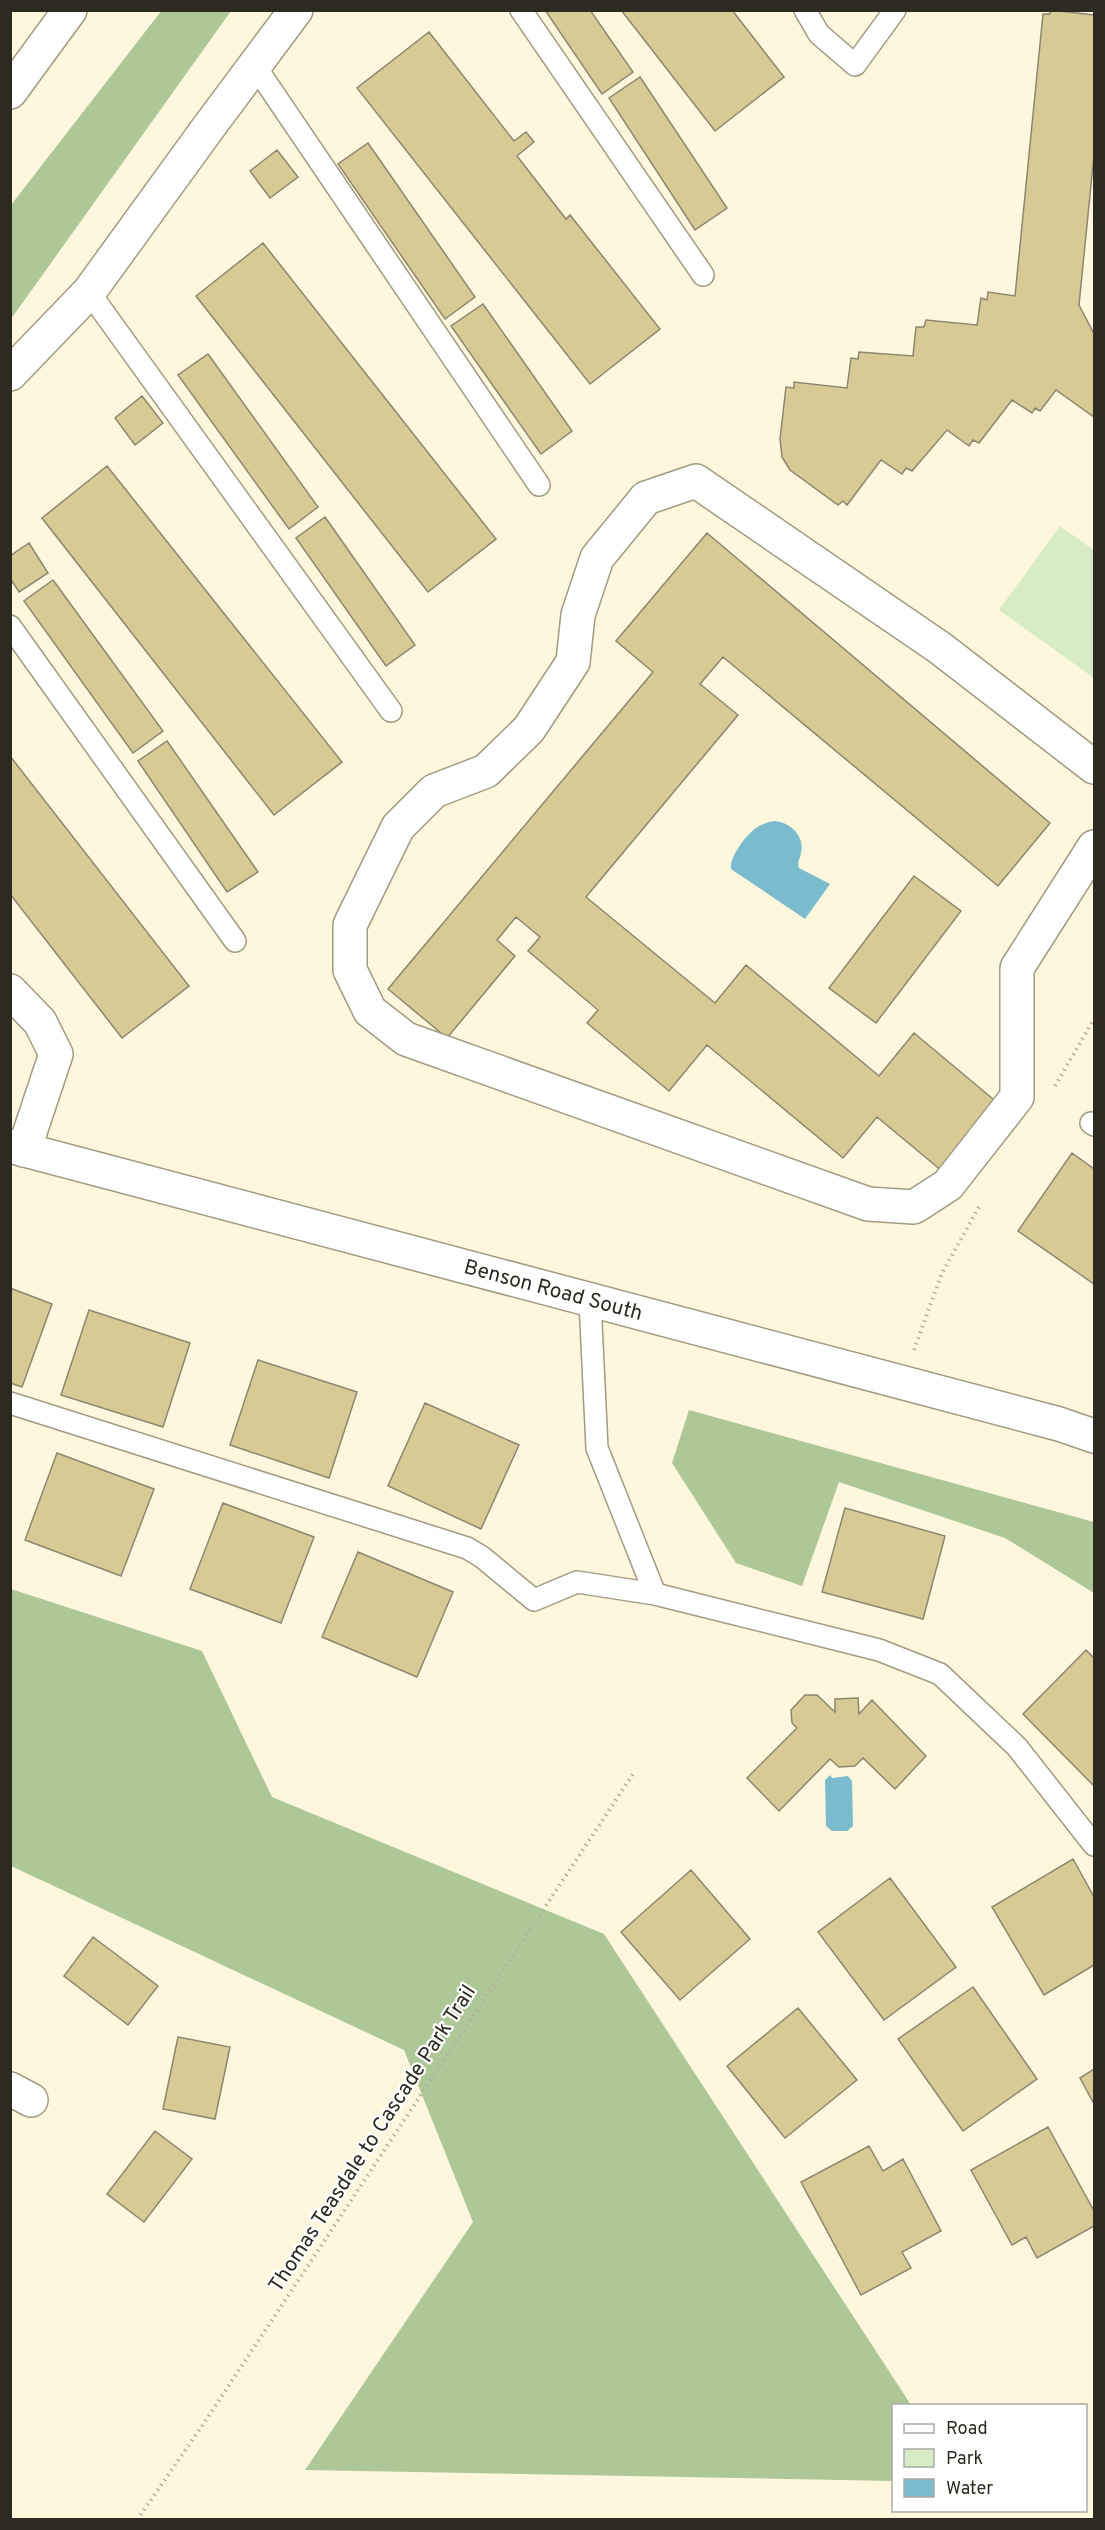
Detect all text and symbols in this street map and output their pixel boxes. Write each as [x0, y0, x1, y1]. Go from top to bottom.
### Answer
street label: Benson Road South [461, 1254, 645, 1328]
street label: Thomas Teasdale to Cascade Park Trail [263, 1980, 483, 2298]
legend [892, 2404, 1087, 2512]
text: Road [946, 2418, 988, 2441]
text: Park [946, 2448, 983, 2471]
text: Water [946, 2478, 993, 2501]

